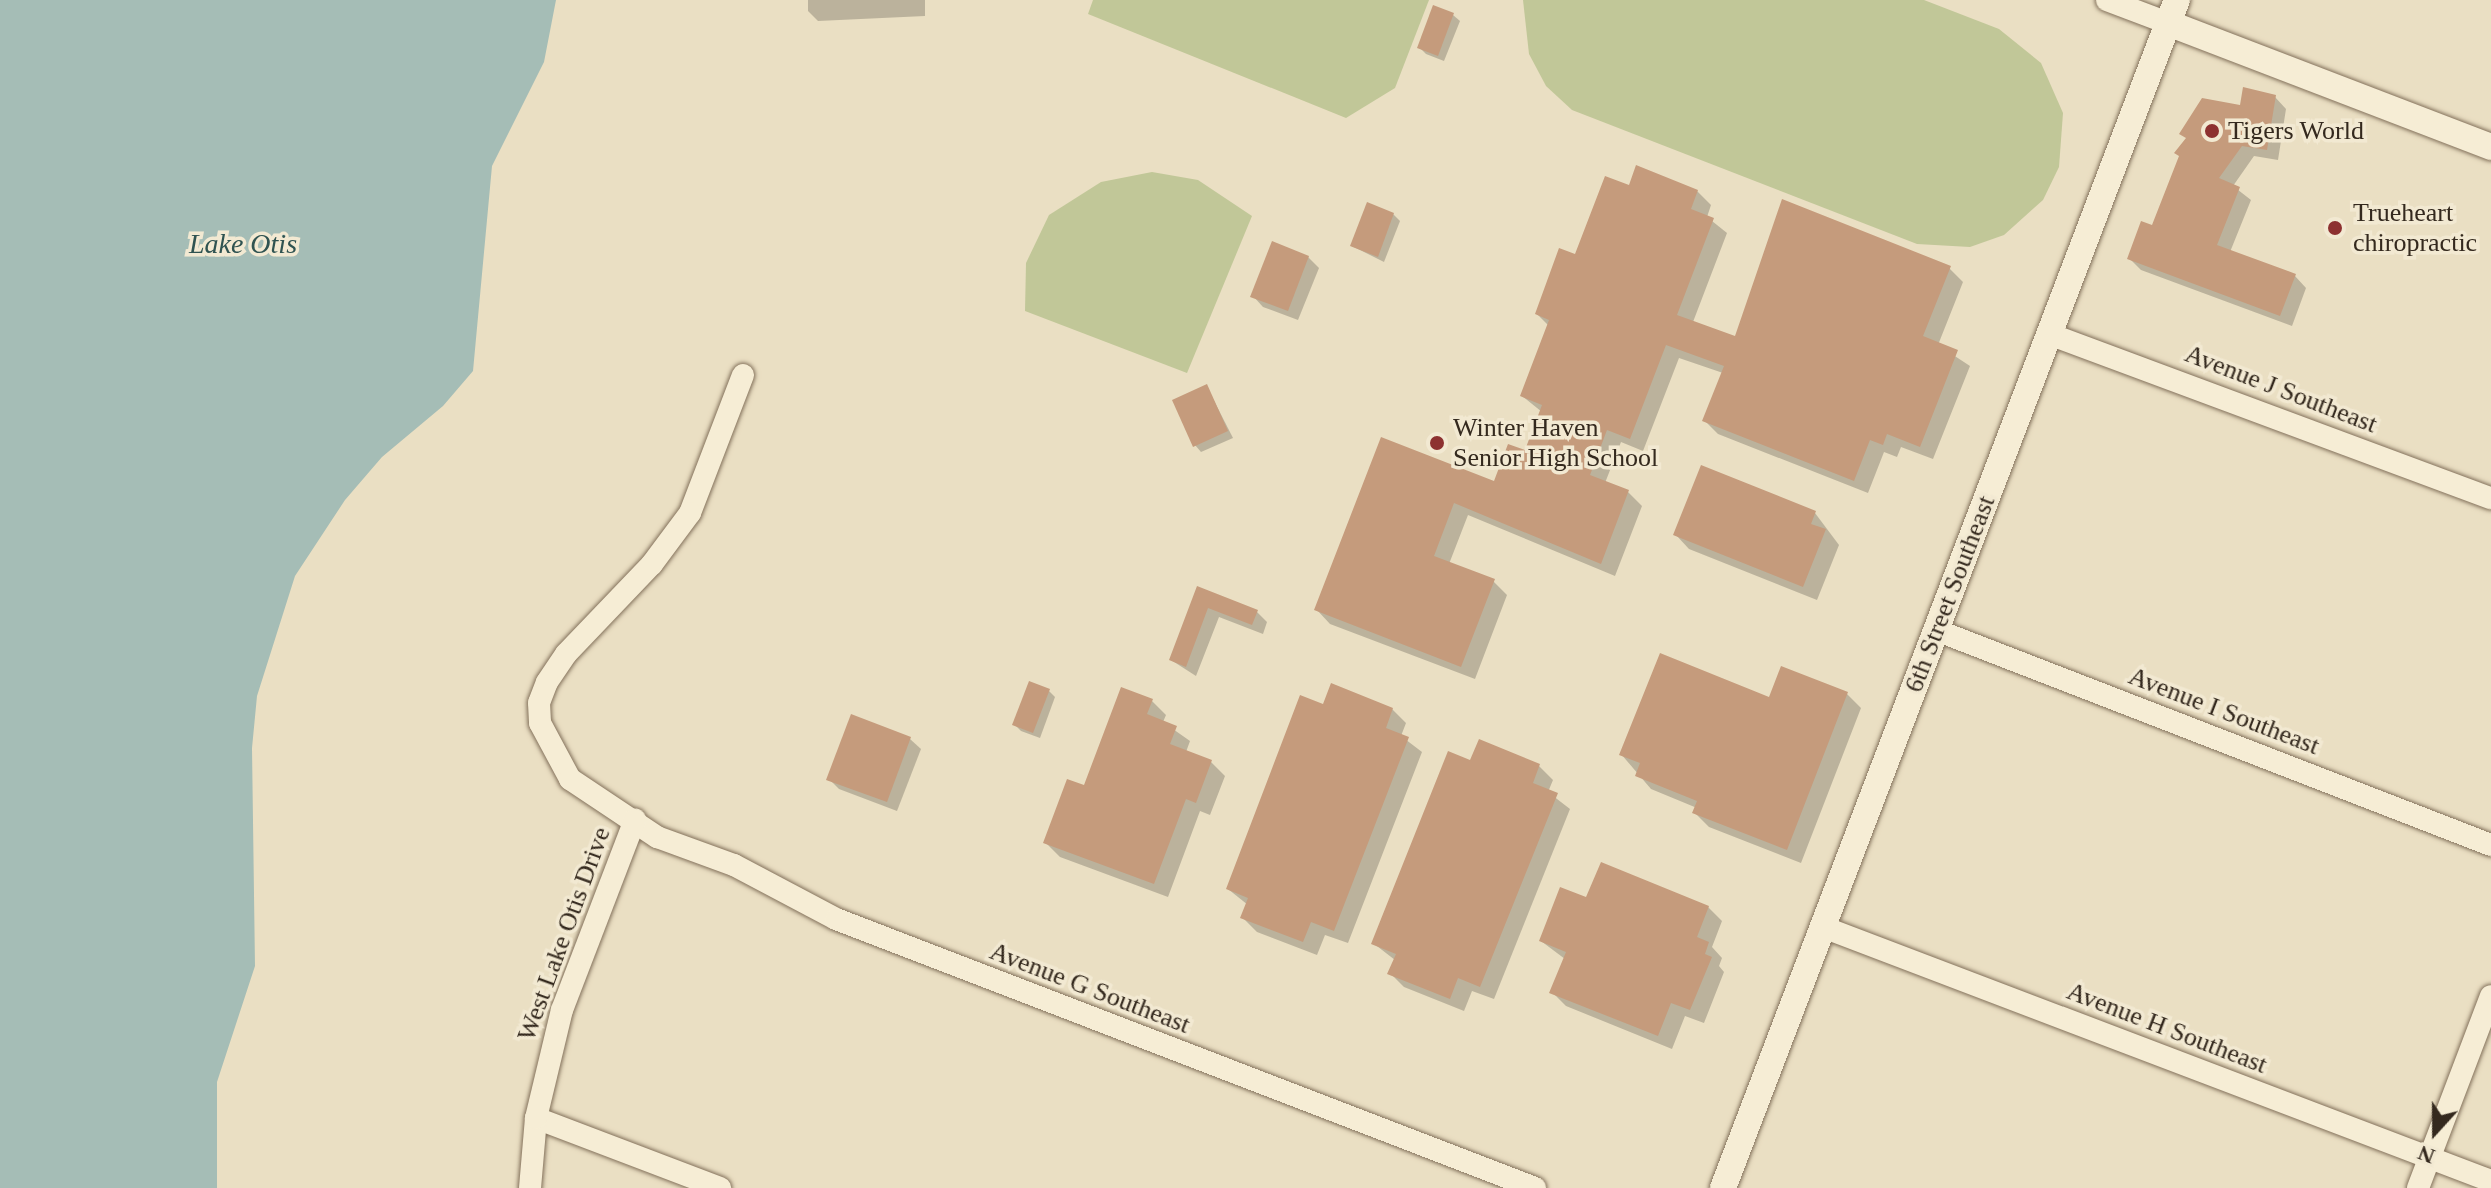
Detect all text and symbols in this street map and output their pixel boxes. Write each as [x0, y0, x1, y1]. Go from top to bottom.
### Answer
place label: Tigers World [2228, 115, 2364, 147]
marker: Tigers World [2203, 122, 2221, 140]
place label: Trueheart chiropractic [2353, 197, 2477, 258]
marker: Trueheart chiropractic [2324, 217, 2346, 239]
water label: Lake Otis [189, 227, 297, 261]
street label: Avenue J Southeast [2181, 338, 2381, 440]
place label: Winter Haven Senior High School [1453, 412, 1658, 474]
marker: Winter Haven Senior High School [1428, 434, 1446, 452]
street label: 6th Street Southeast [1898, 491, 2002, 697]
street label: Avenue I Southeast [2124, 660, 2324, 762]
street label: West Lake Otis Drive [511, 823, 617, 1045]
street label: Avenue G Southeast [986, 935, 1194, 1041]
street label: Avenue H Southeast [2063, 975, 2271, 1081]
north arrow [2395, 1092, 2475, 1172]
text: N [2414, 1140, 2438, 1169]

